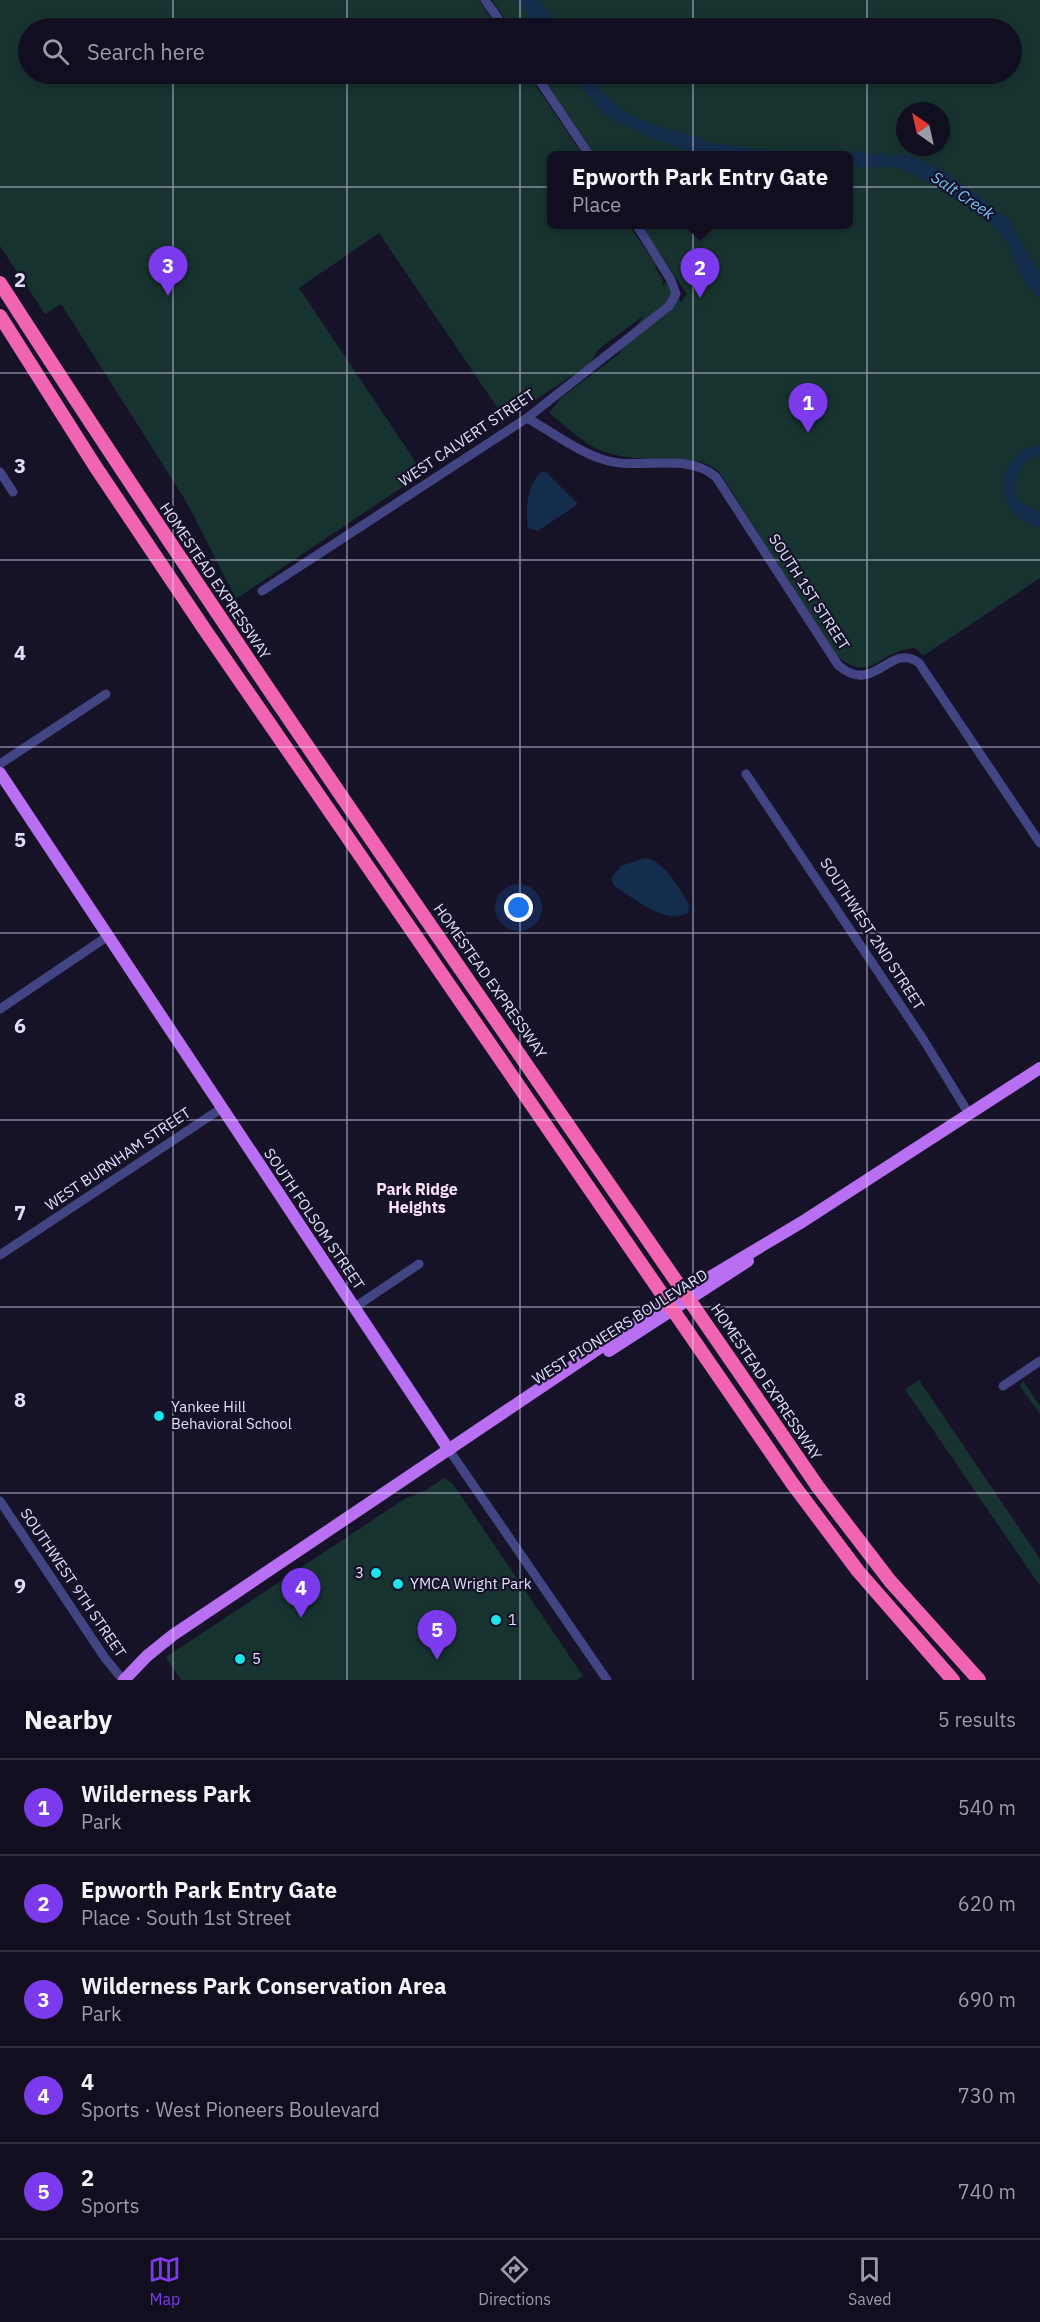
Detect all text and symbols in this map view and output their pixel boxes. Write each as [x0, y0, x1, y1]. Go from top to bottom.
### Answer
search box [18, 18, 1022, 84]
icon: search [39, 35, 72, 68]
text: Search here [87, 37, 205, 66]
north arrow [896, 102, 950, 156]
popup [547, 151, 853, 229]
text: Epworth Park Entry Gate [572, 162, 828, 191]
water label: Salt Creek [928, 167, 999, 224]
text: Place [572, 191, 621, 218]
pin: 3 [148, 246, 188, 296]
pin: 2 [680, 248, 720, 298]
text: 2 [14, 266, 26, 293]
pin: 1 [788, 384, 828, 433]
street label: WEST CALVERT STREET [395, 385, 539, 490]
text: 3 [14, 452, 26, 479]
street label: HOMESTEAD EXPRESSWAY [156, 499, 275, 663]
street label: SOUTH 1ST STREET [765, 530, 854, 654]
text: 4 [14, 639, 26, 666]
text: 5 [14, 826, 26, 853]
street label: SOUTHWEST 2ND STREET [816, 854, 929, 1014]
your location [504, 893, 533, 922]
street label: HOMESTEAD EXPRESSWAY [430, 900, 551, 1062]
text: 6 [14, 1012, 26, 1039]
street label: WEST BURNHAM STREET [41, 1102, 195, 1214]
street label: SOUTH FOLSOM STREET [260, 1144, 369, 1293]
district label: Park Ridge Heights [376, 1179, 458, 1217]
text: 7 [14, 1199, 26, 1226]
street label: WEST PIONEERS BOULEVARD [529, 1265, 711, 1388]
street label: HOMESTEAD EXPRESSWAY [707, 1300, 826, 1464]
text: 8 [14, 1386, 26, 1413]
place label: Yankee Hill Behavioral School [171, 1397, 292, 1433]
marker: Yankee Hill Behavioral School [152, 1409, 166, 1423]
street label: SOUTHWEST 9TH STREET [16, 1505, 130, 1661]
place label: 3 [355, 1563, 364, 1582]
marker: 3 [369, 1566, 383, 1580]
pin: 4 [282, 1568, 320, 1618]
place label: YMCA Wright Park [410, 1574, 532, 1593]
marker: YMCA Wright Park [391, 1577, 405, 1591]
pin: 5 [418, 1610, 456, 1660]
place label: 1 [508, 1610, 517, 1629]
marker: 1 [489, 1613, 503, 1627]
place label: 5 [252, 1649, 261, 1668]
marker: 5 [233, 1652, 247, 1666]
text: Nearby [24, 1702, 112, 1736]
text: 5 results [938, 1706, 1016, 1733]
text: Wilderness Park [81, 1779, 251, 1808]
text: 1 [38, 1794, 50, 1821]
text: 540 m [958, 1794, 1016, 1821]
text: Park [81, 1808, 121, 1835]
text: Epworth Park Entry Gate [81, 1875, 337, 1904]
text: 2 [38, 1890, 50, 1917]
text: 620 m [958, 1890, 1016, 1917]
text: Place · South 1st Street [81, 1904, 292, 1931]
text: Wilderness Park Conservation Area [81, 1971, 447, 2000]
text: 3 [38, 1986, 50, 2013]
text: 690 m [958, 1986, 1016, 2013]
text: Park [81, 2000, 121, 2027]
text: 4 [81, 2067, 94, 2096]
text: 4 [38, 2082, 50, 2109]
text: 730 m [958, 2082, 1016, 2109]
text: Sports · West Pioneers Boulevard [81, 2096, 380, 2123]
text: 2 [81, 2163, 94, 2192]
text: 5 [38, 2178, 50, 2205]
text: 740 m [958, 2178, 1016, 2205]
text: Sports [81, 2192, 140, 2219]
tab: Map [148, 2253, 181, 2309]
tab: Directions [478, 2253, 551, 2309]
tab: Saved [848, 2253, 892, 2309]

